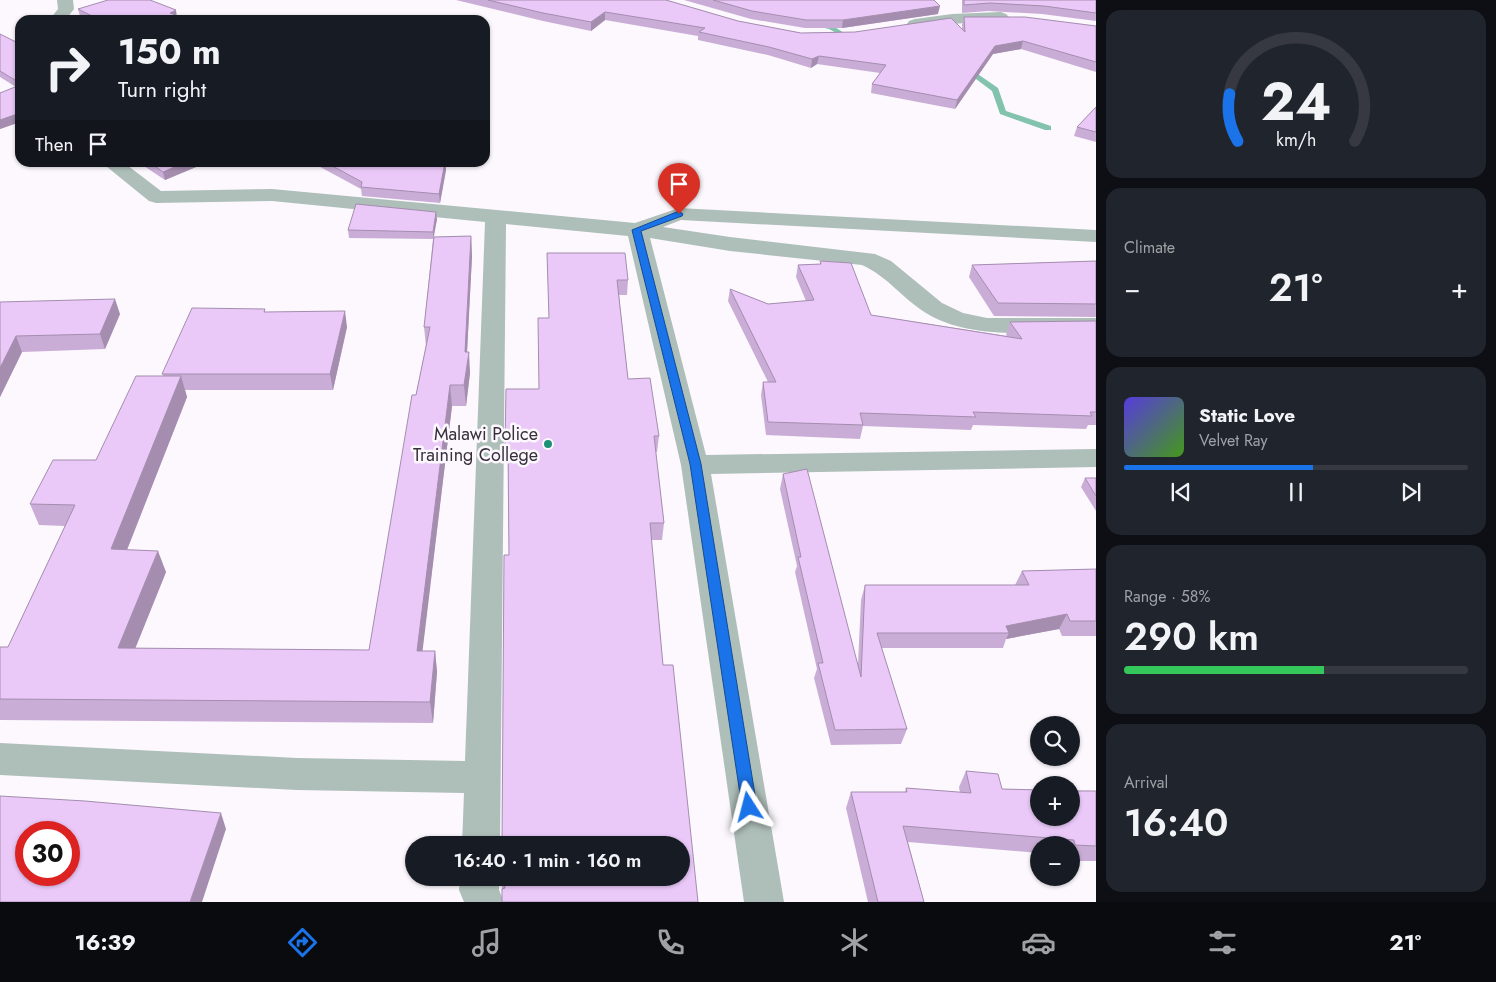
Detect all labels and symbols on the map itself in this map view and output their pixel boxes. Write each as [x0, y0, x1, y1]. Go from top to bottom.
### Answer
pin [658, 163, 700, 214]
place label: Malawi Police Training College [413, 421, 538, 468]
marker: Malawi Police Training College [542, 438, 554, 450]
position arrow [722, 780, 774, 832]
speed limit sign: 30 [15, 821, 80, 886]

